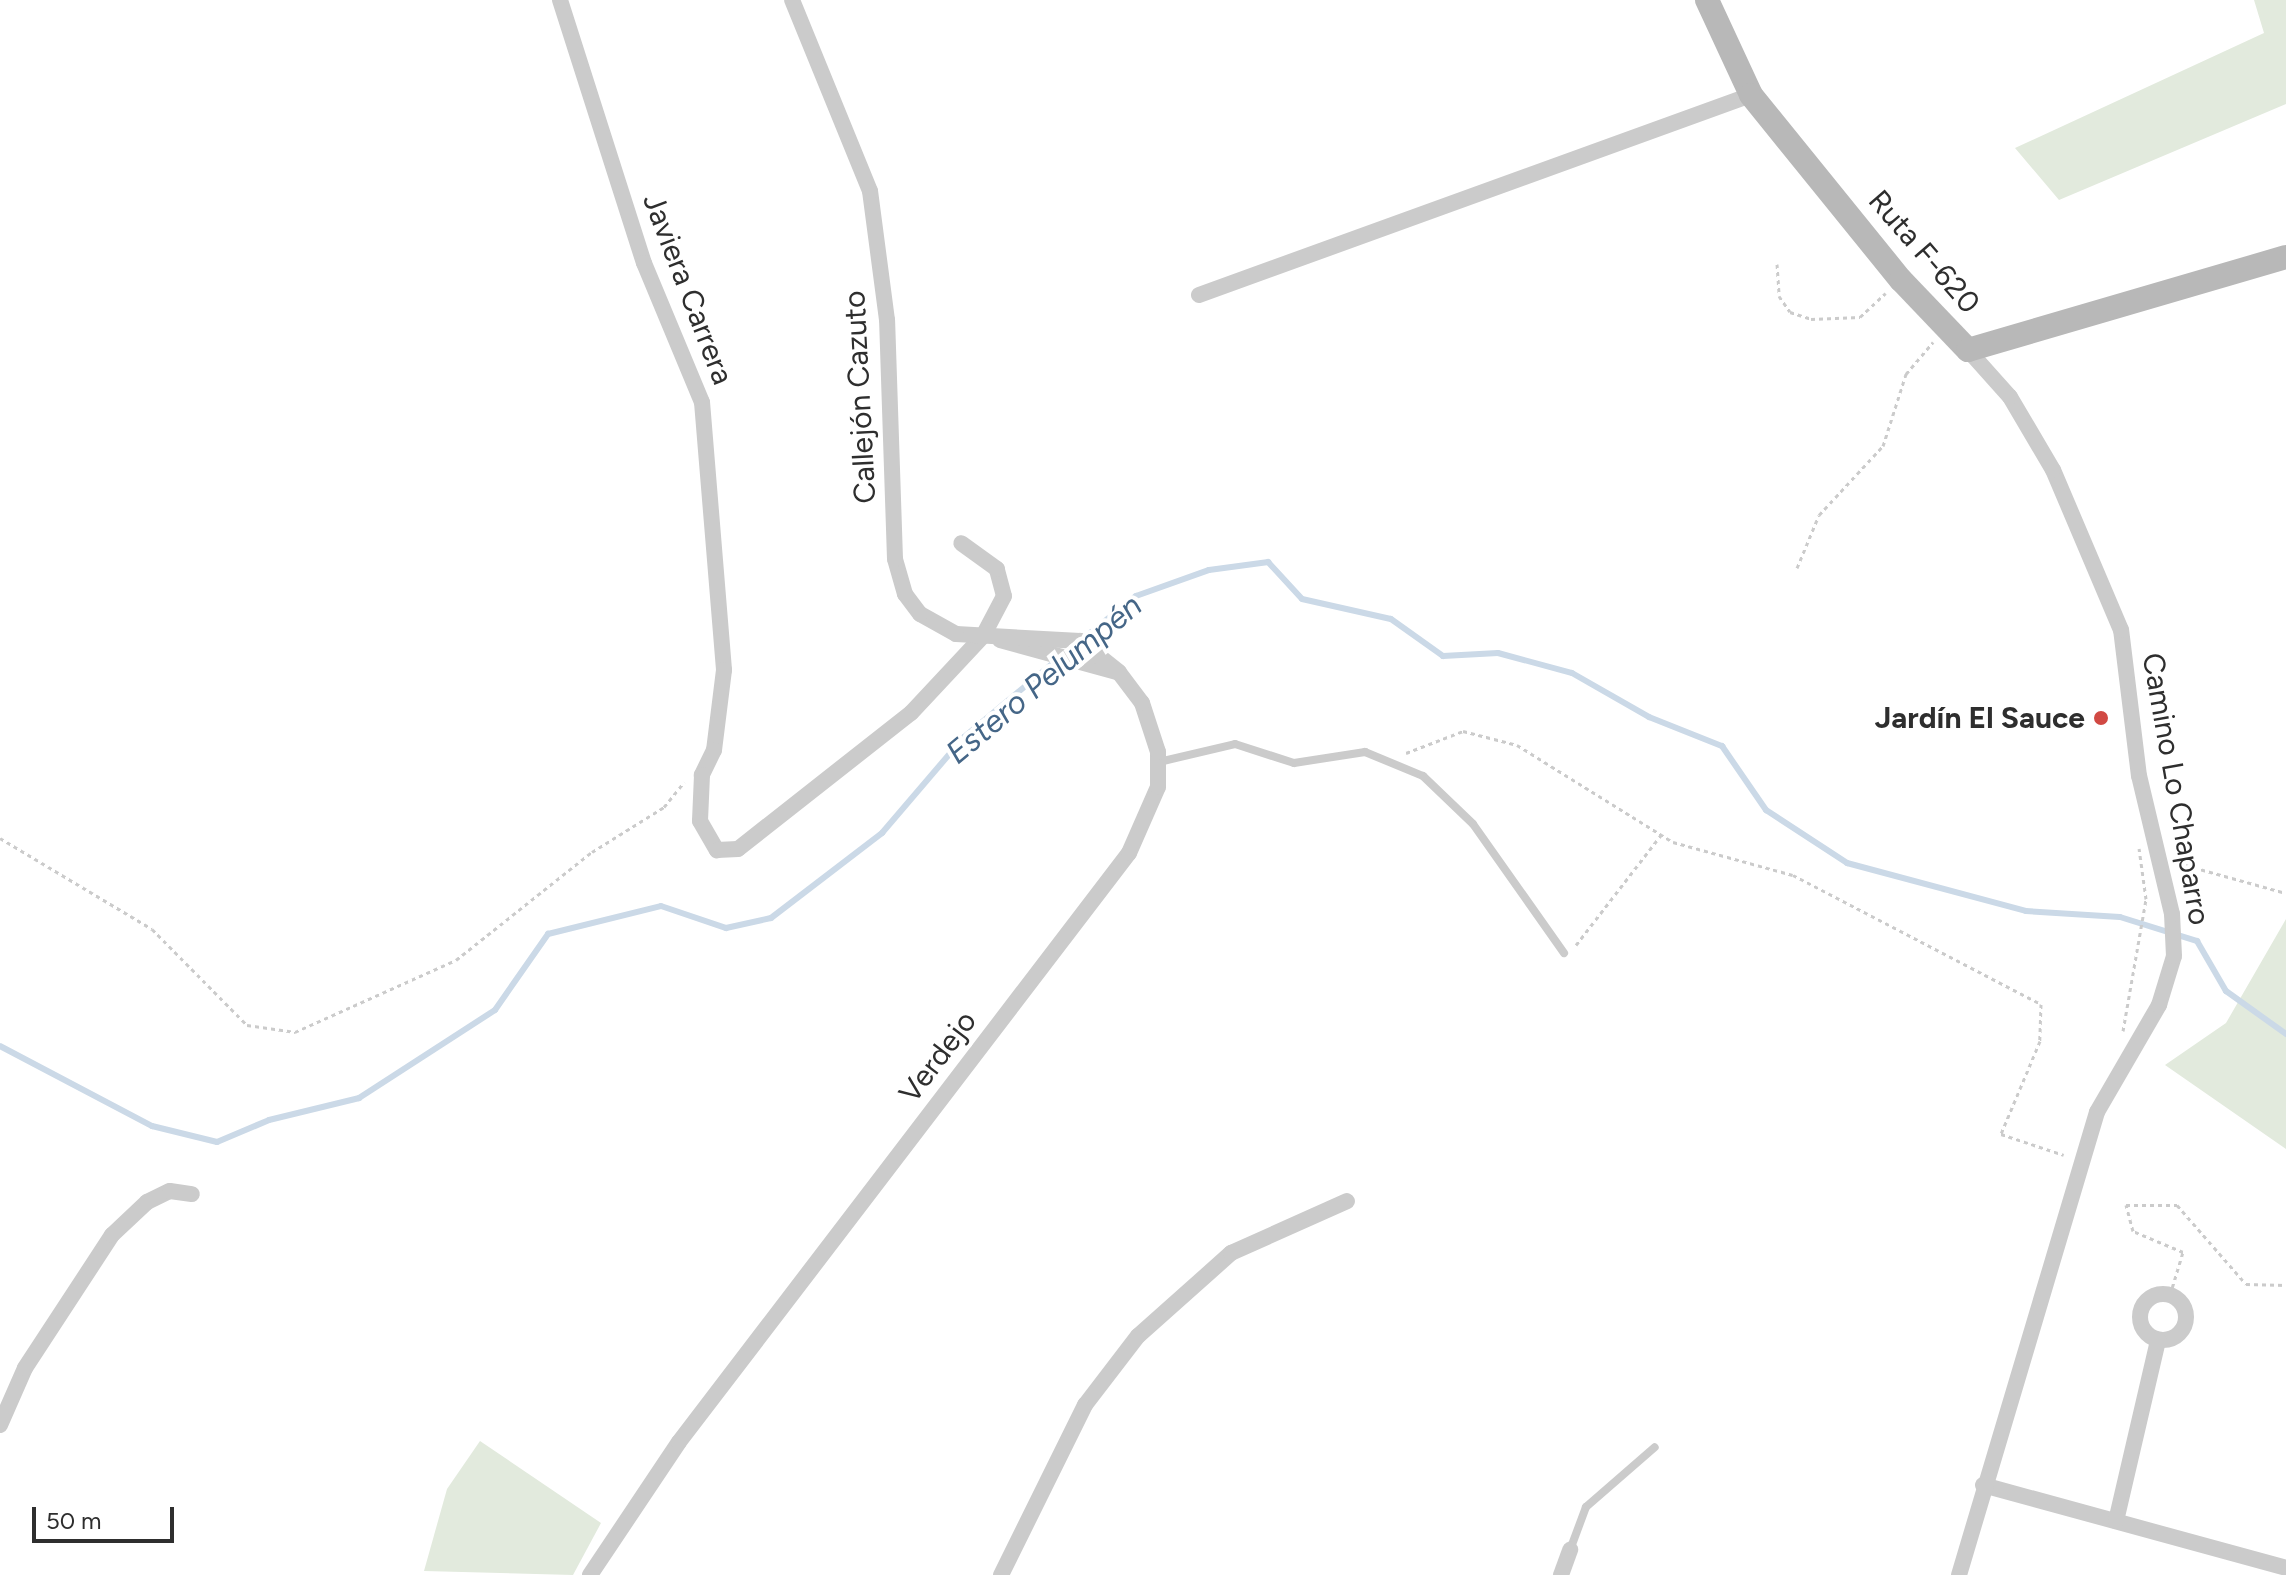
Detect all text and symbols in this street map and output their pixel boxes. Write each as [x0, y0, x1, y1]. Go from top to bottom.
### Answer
street label: Ruta F-620 [1861, 183, 1987, 321]
street label: Javiera Carrera [635, 189, 741, 389]
street label: Callejón Cazuto [836, 290, 884, 504]
water label: Estero Pelumpén [938, 586, 1150, 772]
street label: Camino Lo Chaparro [2134, 650, 2218, 928]
place label: Jardín El Sauce [1875, 700, 2085, 736]
marker: Jardín El Sauce [2092, 709, 2110, 727]
street label: Verdejo [892, 1004, 984, 1110]
scale bar [36, 1491, 178, 1541]
text: 50 m [46, 1506, 102, 1535]

